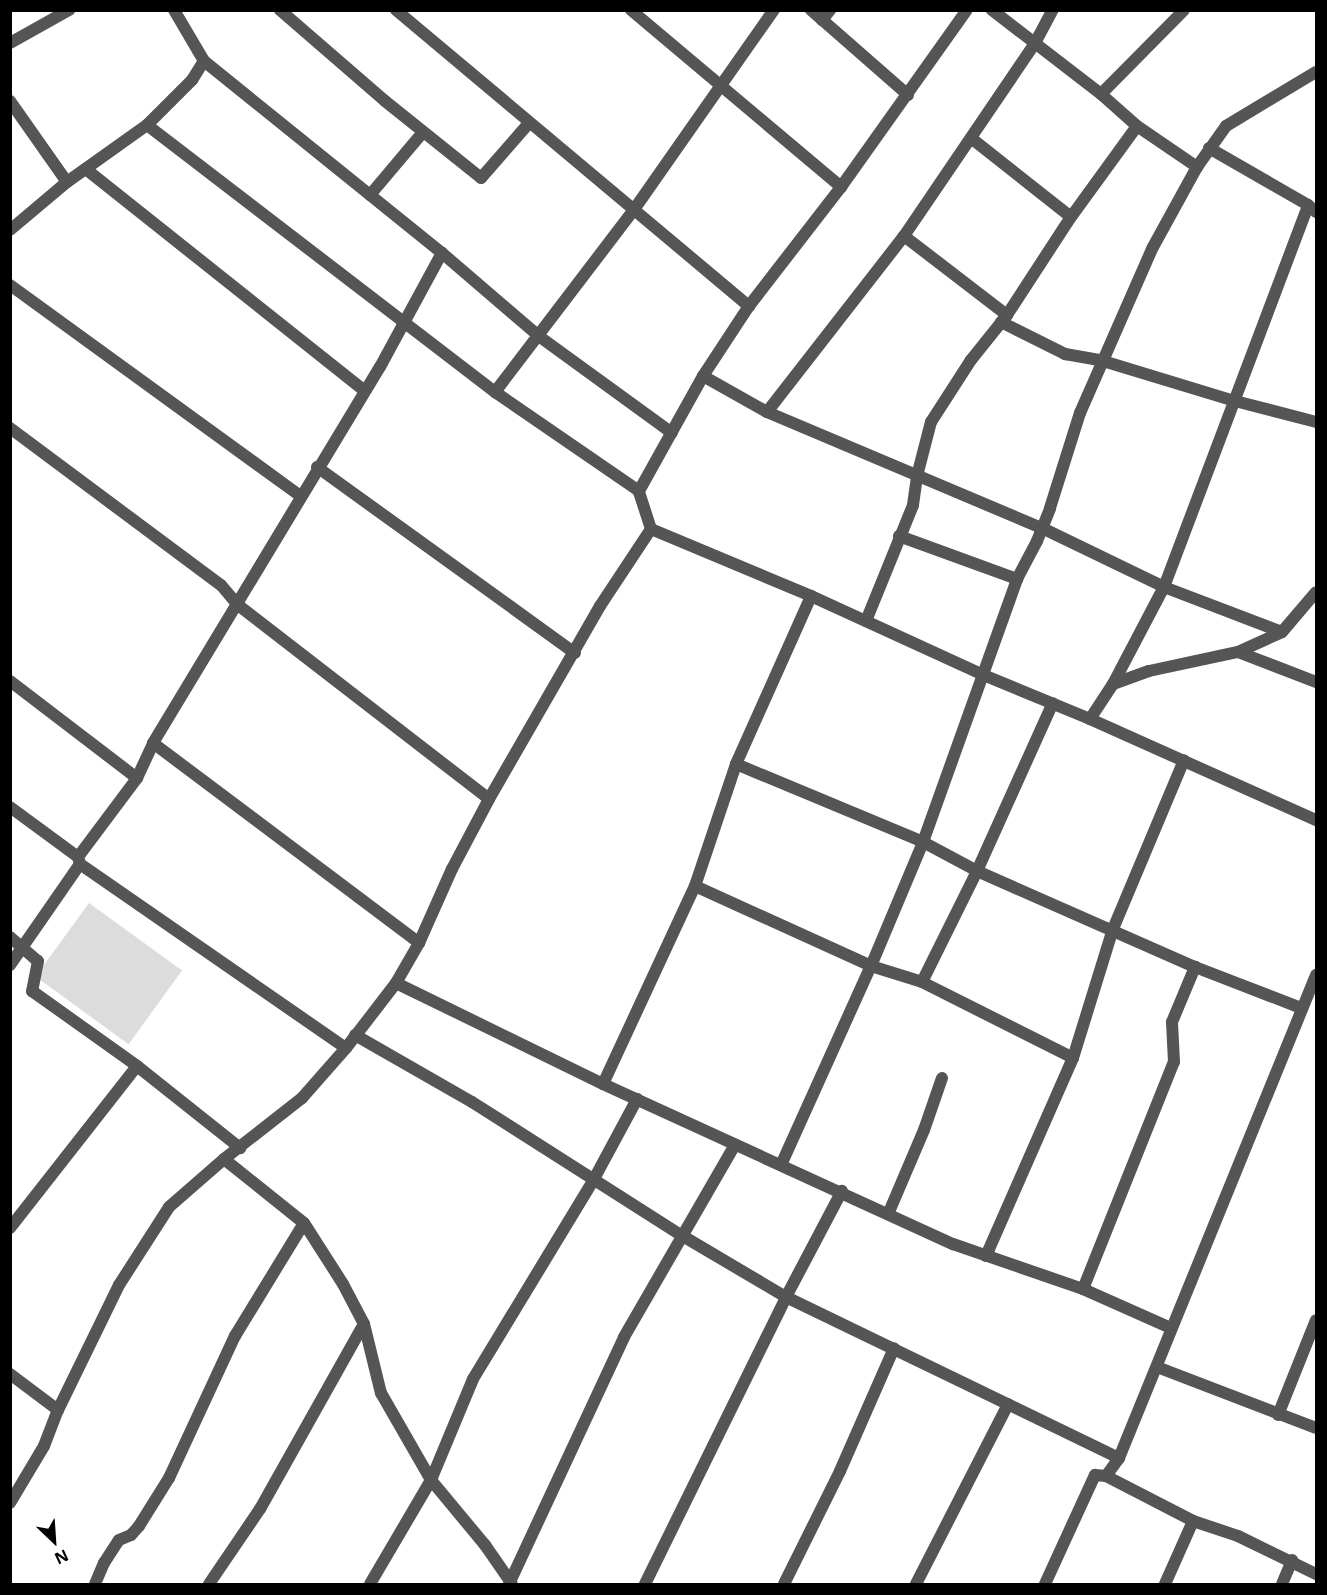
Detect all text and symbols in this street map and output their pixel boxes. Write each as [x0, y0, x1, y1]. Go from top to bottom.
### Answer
north arrow [24, 1511, 84, 1571]
text: N [51, 1545, 72, 1570]

